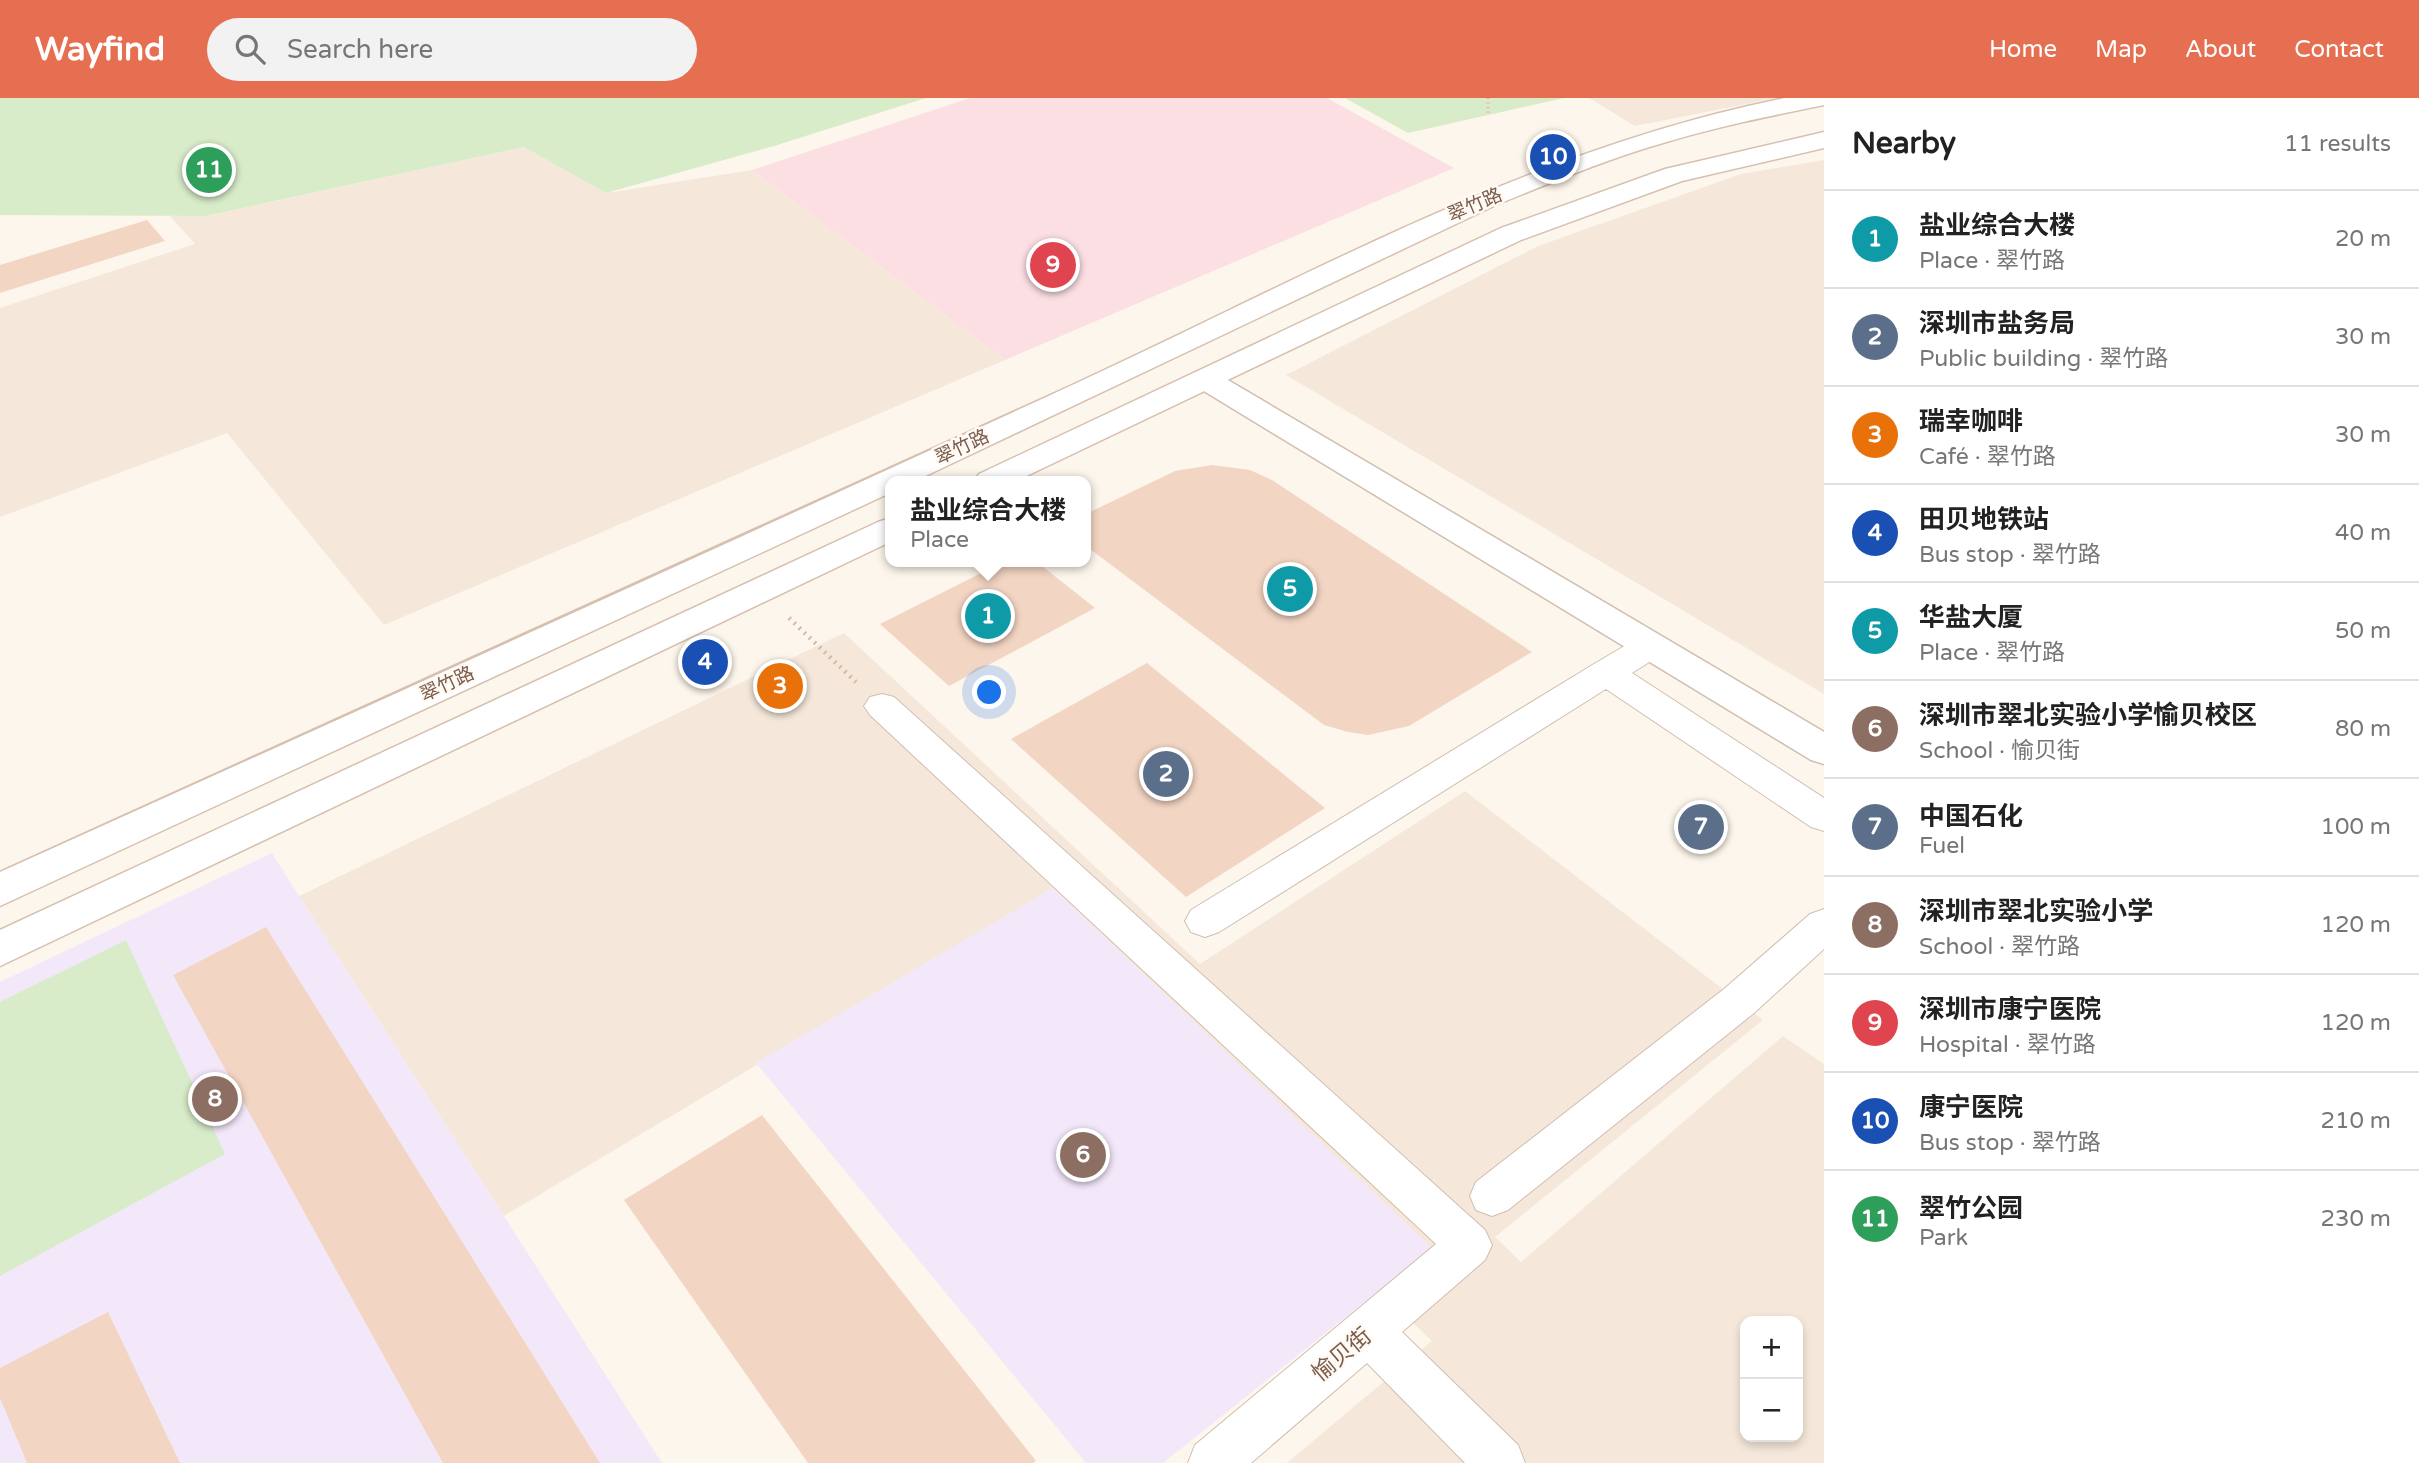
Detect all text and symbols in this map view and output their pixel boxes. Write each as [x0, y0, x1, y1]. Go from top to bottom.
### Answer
search box [207, 18, 697, 81]
text: Wayfind [35, 30, 165, 69]
icon: search [231, 30, 269, 68]
text: Search here [287, 34, 433, 65]
text: Home [1989, 35, 2057, 64]
text: Map [2095, 35, 2147, 64]
text: About [2185, 35, 2256, 64]
text: Contact [2294, 35, 2384, 64]
text: Nearby [1852, 125, 1956, 162]
text: 11 results [2284, 130, 2391, 158]
pin: 10 [1530, 131, 1576, 183]
pin: 11 [186, 144, 232, 196]
street label: 翠竹路 [1444, 184, 1506, 226]
text: 盐业综合大楼 [1919, 210, 2075, 241]
text: 1 [1868, 225, 1882, 253]
text: 20 m [2335, 225, 2391, 253]
pin: 9 [1030, 239, 1076, 291]
text: Place · 翠竹路 [1919, 247, 2065, 275]
text: 深圳市盐务局 [1919, 308, 2075, 339]
text: 2 [1868, 323, 1882, 351]
text: 30 m [2335, 323, 2391, 351]
text: Public building · 翠竹路 [1919, 345, 2168, 373]
text: 瑞幸咖啡 [1919, 406, 2023, 437]
text: 3 [1868, 421, 1882, 449]
text: 30 m [2335, 421, 2391, 449]
street label: 翠竹路 [932, 425, 992, 469]
text: Café · 翠竹路 [1919, 443, 2056, 471]
popup [885, 476, 1091, 567]
text: 盐业综合大楼 [910, 495, 1066, 526]
text: 田贝地铁站 [1919, 504, 2049, 535]
text: 4 [1868, 519, 1882, 547]
text: 40 m [2335, 519, 2391, 547]
text: Place [910, 526, 969, 554]
text: Bus stop · 翠竹路 [1919, 541, 2101, 569]
pin: 5 [1267, 563, 1313, 615]
pin: 1 [965, 590, 1011, 642]
text: 华盐大厦 [1919, 602, 2023, 633]
text: 5 [1868, 617, 1882, 645]
text: 50 m [2335, 617, 2391, 645]
pin: 4 [682, 636, 728, 688]
text: Place · 翠竹路 [1919, 639, 2065, 667]
pin: 3 [757, 660, 803, 712]
street label: 翠竹路 [417, 662, 477, 706]
your location [972, 675, 1006, 709]
text: 深圳市翠北实验小学愉贝校区 [1919, 700, 2257, 731]
text: 6 [1868, 715, 1882, 743]
text: 80 m [2335, 715, 2391, 743]
text: School · 愉贝街 [1919, 737, 2080, 765]
pin: 2 [1143, 748, 1189, 800]
pin: 7 [1678, 801, 1724, 853]
text: 中国石化 [1919, 801, 2023, 832]
text: 7 [1868, 813, 1882, 841]
text: 100 m [2321, 813, 2391, 841]
text: Fuel [1919, 832, 1965, 860]
text: 深圳市翠北实验小学 [1919, 896, 2153, 927]
text: 8 [1868, 911, 1882, 939]
text: 120 m [2321, 911, 2391, 939]
text: School · 翠竹路 [1919, 933, 2080, 961]
text: 深圳市康宁医院 [1919, 994, 2101, 1025]
text: 9 [1868, 1009, 1882, 1037]
text: 120 m [2321, 1009, 2391, 1037]
text: Hospital · 翠竹路 [1919, 1031, 2096, 1059]
pin: 8 [192, 1073, 238, 1125]
text: 康宁医院 [1919, 1092, 2023, 1123]
text: 10 [1861, 1107, 1889, 1135]
text: 210 m [2321, 1107, 2391, 1135]
pin: 6 [1060, 1129, 1106, 1181]
text: Bus stop · 翠竹路 [1919, 1129, 2101, 1157]
text: 翠竹公园 [1919, 1193, 2023, 1224]
text: 11 [1861, 1205, 1889, 1233]
text: 230 m [2321, 1205, 2391, 1233]
text: Park [1919, 1224, 1968, 1252]
map controls [1740, 1316, 1803, 1442]
button: + [1740, 1316, 1803, 1379]
street label: 愉贝街 [1307, 1322, 1377, 1388]
button: − [1740, 1379, 1803, 1442]

